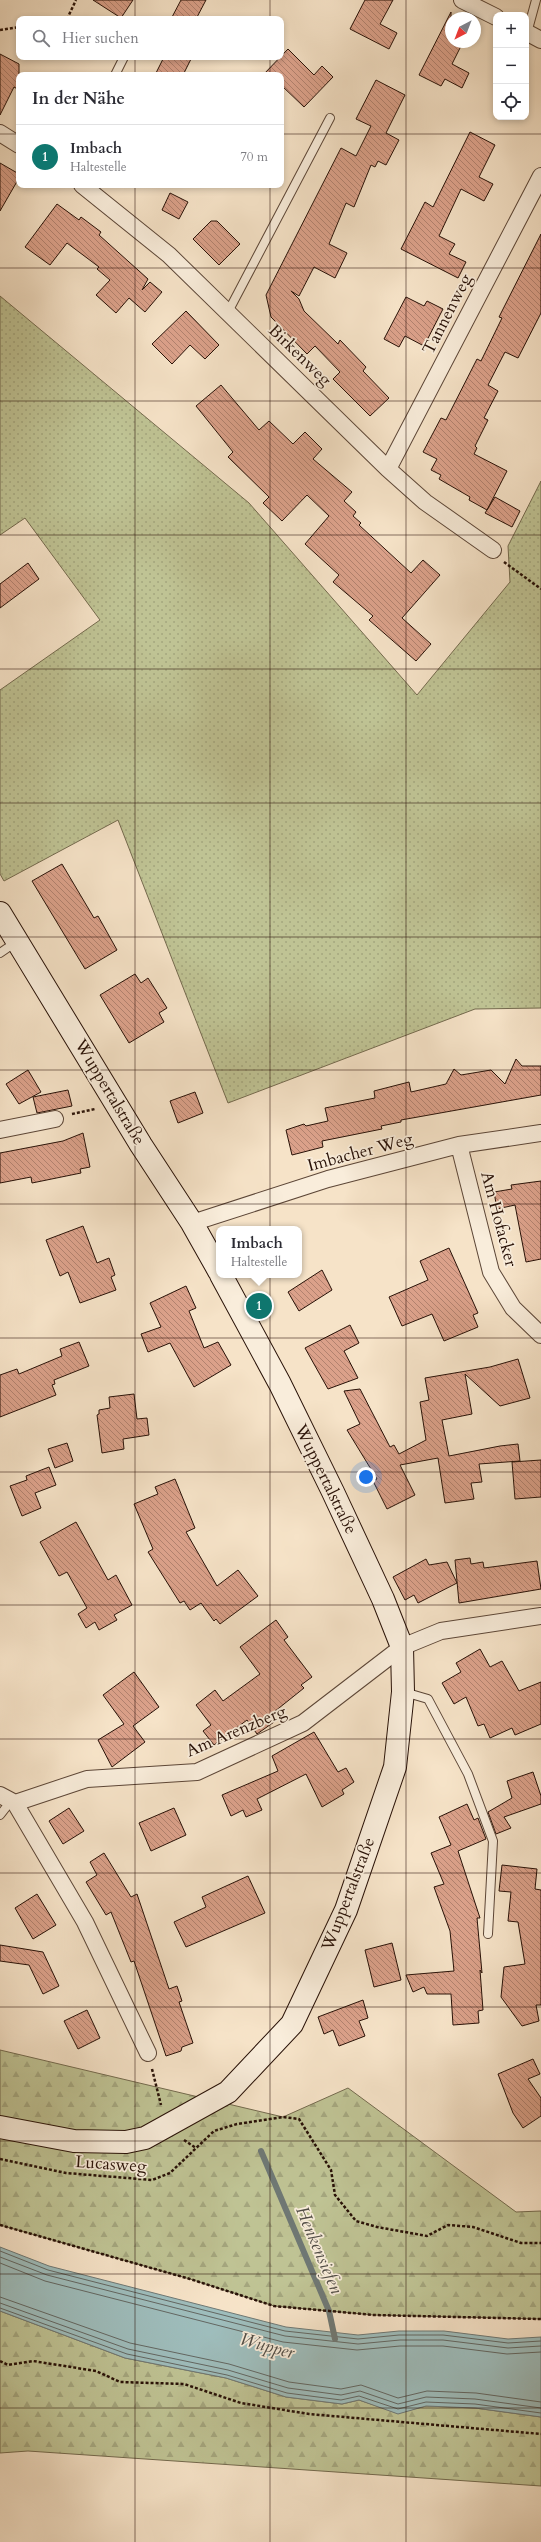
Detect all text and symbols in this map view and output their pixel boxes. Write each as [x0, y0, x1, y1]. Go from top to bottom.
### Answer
north arrow [445, 12, 481, 48]
map controls [493, 12, 529, 120]
button: + [493, 12, 529, 48]
search box [16, 16, 284, 60]
icon: search [30, 27, 52, 49]
text: Hier suchen [62, 28, 139, 48]
button: − [493, 48, 529, 84]
button: locate [493, 84, 529, 120]
text: In der Nähe [32, 87, 125, 110]
text: Imbach [70, 138, 122, 158]
text: 1 [42, 148, 48, 166]
text: 70 m [240, 148, 268, 166]
text: Haltestelle [70, 158, 127, 176]
street label: Tannenweg [417, 269, 477, 358]
street label: Birkenweg [263, 319, 337, 391]
street label: Wuppertalstraße [69, 1034, 151, 1149]
street label: Imbacher Weg [305, 1127, 416, 1177]
street label: Am Hofacker [475, 1169, 523, 1270]
popup [216, 1226, 302, 1278]
text: Imbach [231, 1233, 283, 1253]
text: Haltestelle [231, 1253, 287, 1271]
pin: 1 [246, 1291, 272, 1321]
street label: Wuppertalstraße [289, 1419, 363, 1538]
your location [356, 1467, 376, 1487]
street label: Am Arenzberg [182, 1699, 290, 1762]
street label: Wuppertalstraße [315, 1834, 380, 1955]
street label: Lucasweg [75, 2150, 148, 2178]
water label: Henkensiefen [289, 2202, 349, 2298]
water label: Wupper [237, 2327, 298, 2366]

